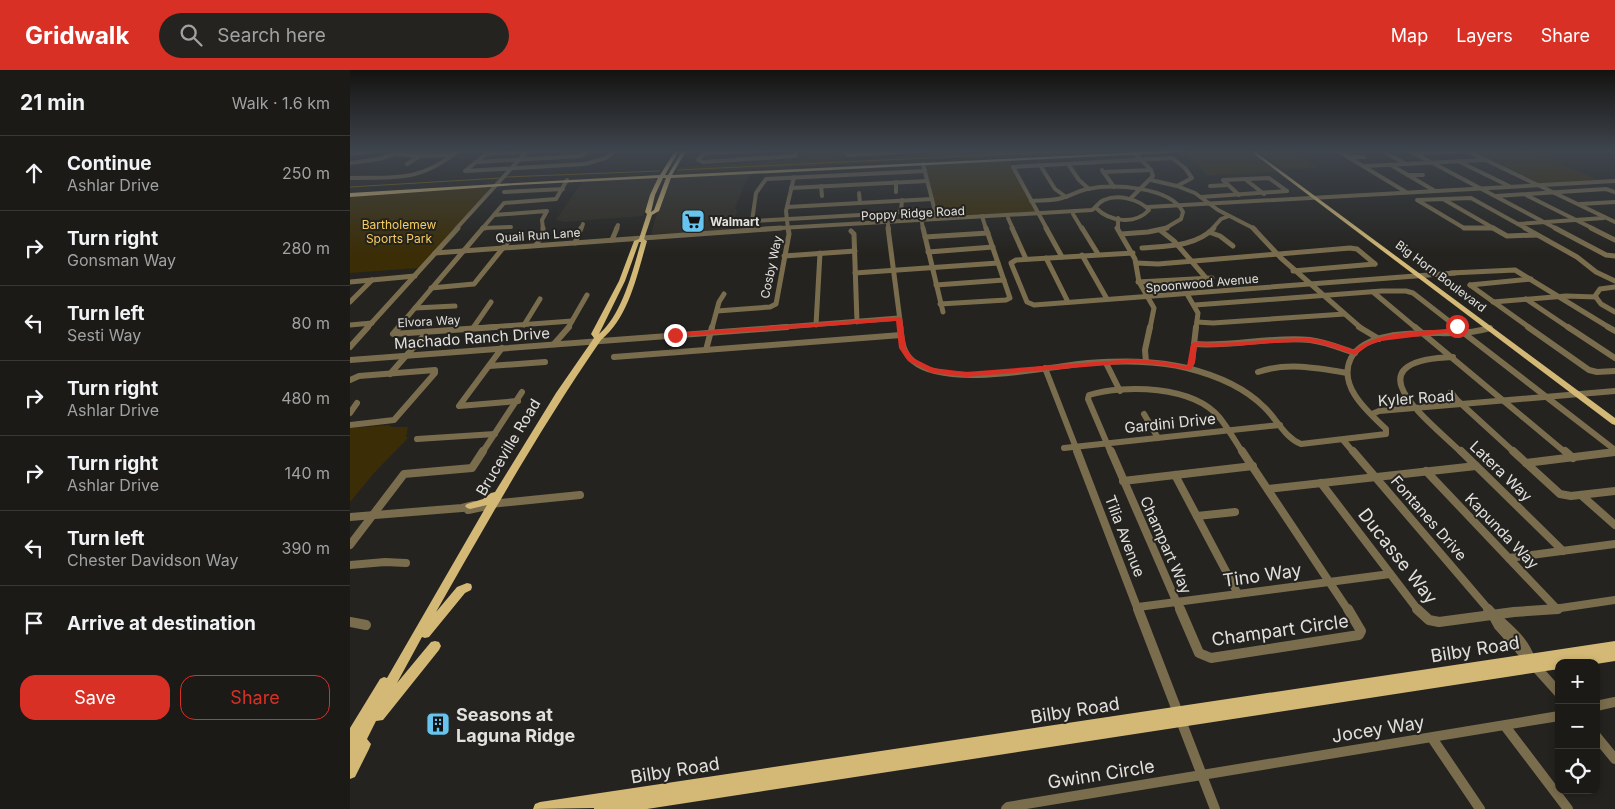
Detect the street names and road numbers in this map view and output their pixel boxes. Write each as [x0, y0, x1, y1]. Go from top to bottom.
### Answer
street label: Poppy Ridge Road [861, 203, 965, 223]
street label: Quail Run Lane [495, 225, 581, 245]
street label: Cosby Way [757, 234, 785, 300]
street label: Big Horn Boulevard [1393, 237, 1489, 315]
street label: Spoonwood Avenue [1145, 271, 1259, 295]
street label: Elvora Way [397, 312, 461, 330]
street label: Machado Ranch Drive [394, 323, 550, 353]
street label: Kyler Road [1377, 386, 1455, 410]
street label: Bruceville Road [472, 395, 544, 499]
street label: Gardini Drive [1123, 409, 1217, 437]
street label: Latera Way [1466, 437, 1537, 506]
street label: Fontanes Drive [1387, 472, 1471, 564]
street label: Kapunda Way [1461, 489, 1543, 573]
street label: Tilia Avenue [1101, 492, 1149, 580]
street label: Champart Way [1136, 493, 1196, 597]
street label: Ducasse Way [1354, 504, 1442, 608]
street label: Tino Way [1221, 559, 1303, 591]
street label: Champart Circle [1210, 610, 1350, 650]
street label: Bilby Road [1429, 632, 1521, 666]
street label: Bilby Road [1029, 693, 1121, 727]
street label: Jocey Way [1330, 711, 1426, 747]
street label: Bilby Road [629, 753, 721, 787]
street label: Gwinn Circle [1046, 755, 1156, 793]

